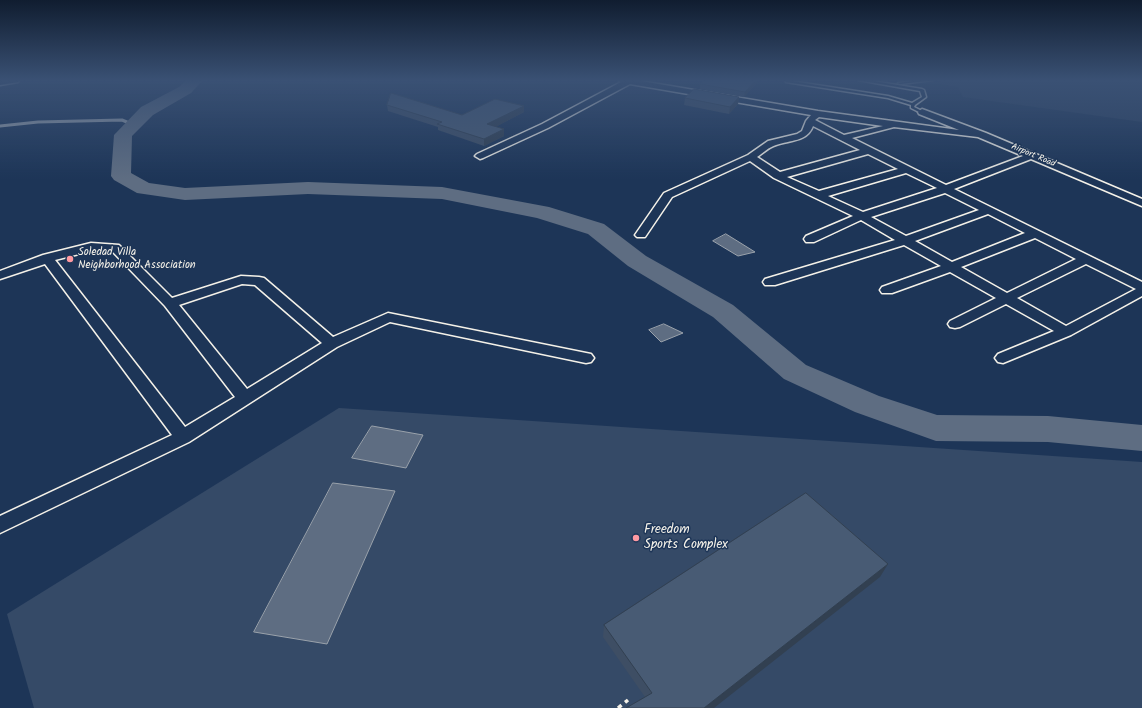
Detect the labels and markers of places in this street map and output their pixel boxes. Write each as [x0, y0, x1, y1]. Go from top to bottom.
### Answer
place label: Soledad Villa Neighborhood Association [78, 246, 196, 272]
marker: Soledad Villa Neighborhood Association [65, 254, 75, 264]
place label: Freedom Sports Complex [644, 523, 728, 554]
marker: Freedom Sports Complex [631, 533, 641, 543]

